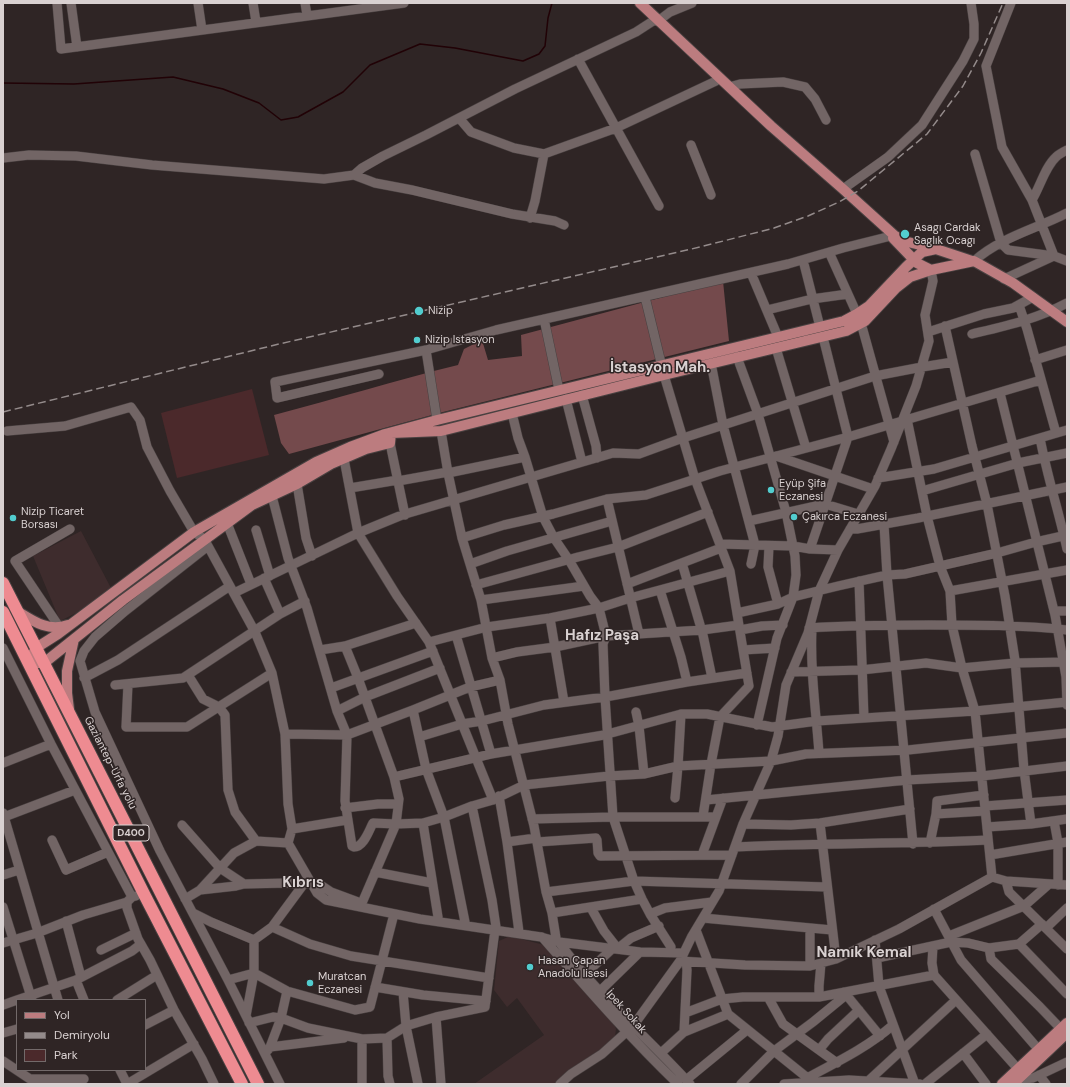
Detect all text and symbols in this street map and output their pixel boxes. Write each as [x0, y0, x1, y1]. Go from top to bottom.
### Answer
place label: Asagı Cardak Saglık Ocagı [914, 221, 980, 247]
marker: Asagı Cardak Saglık Ocagı [899, 228, 911, 240]
place label: Nizip [428, 304, 453, 318]
marker: Nizip [413, 305, 425, 317]
place label: Nizip Istasyon [425, 333, 495, 347]
marker: Nizip Istasyon [412, 335, 422, 345]
district label: İstasyon Mah. [610, 359, 710, 377]
place label: Eyüp Şifa Eczanesi [779, 477, 826, 503]
marker: Eyüp Şifa Eczanesi [766, 485, 776, 495]
place label: Nizip Ticaret Borsası [21, 505, 84, 531]
place label: Çakırca Eczanesi [802, 510, 887, 524]
marker: Çakırca Eczanesi [789, 512, 799, 522]
marker: Nizip Ticaret Borsası [8, 513, 18, 523]
district label: Hafız Paşa [565, 627, 639, 645]
street label: Gaziantep-Urfa yolu [81, 715, 139, 811]
road number: D400 [113, 825, 149, 841]
district label: Kıbrıs [282, 874, 324, 892]
district label: Namık Kemal [816, 944, 912, 962]
place label: Hasan Çapan Anadolu lisesi [538, 954, 608, 980]
marker: Hasan Çapan Anadolu lisesi [525, 962, 535, 972]
place label: Muratcan Eczanesi [318, 970, 366, 996]
marker: Muratcan Eczanesi [305, 978, 315, 988]
street label: İpek Sokak [603, 987, 649, 1037]
legend [16, 999, 146, 1071]
text: Yol [54, 1007, 70, 1023]
text: Demiryolu [54, 1027, 110, 1043]
text: Park [54, 1047, 78, 1063]

